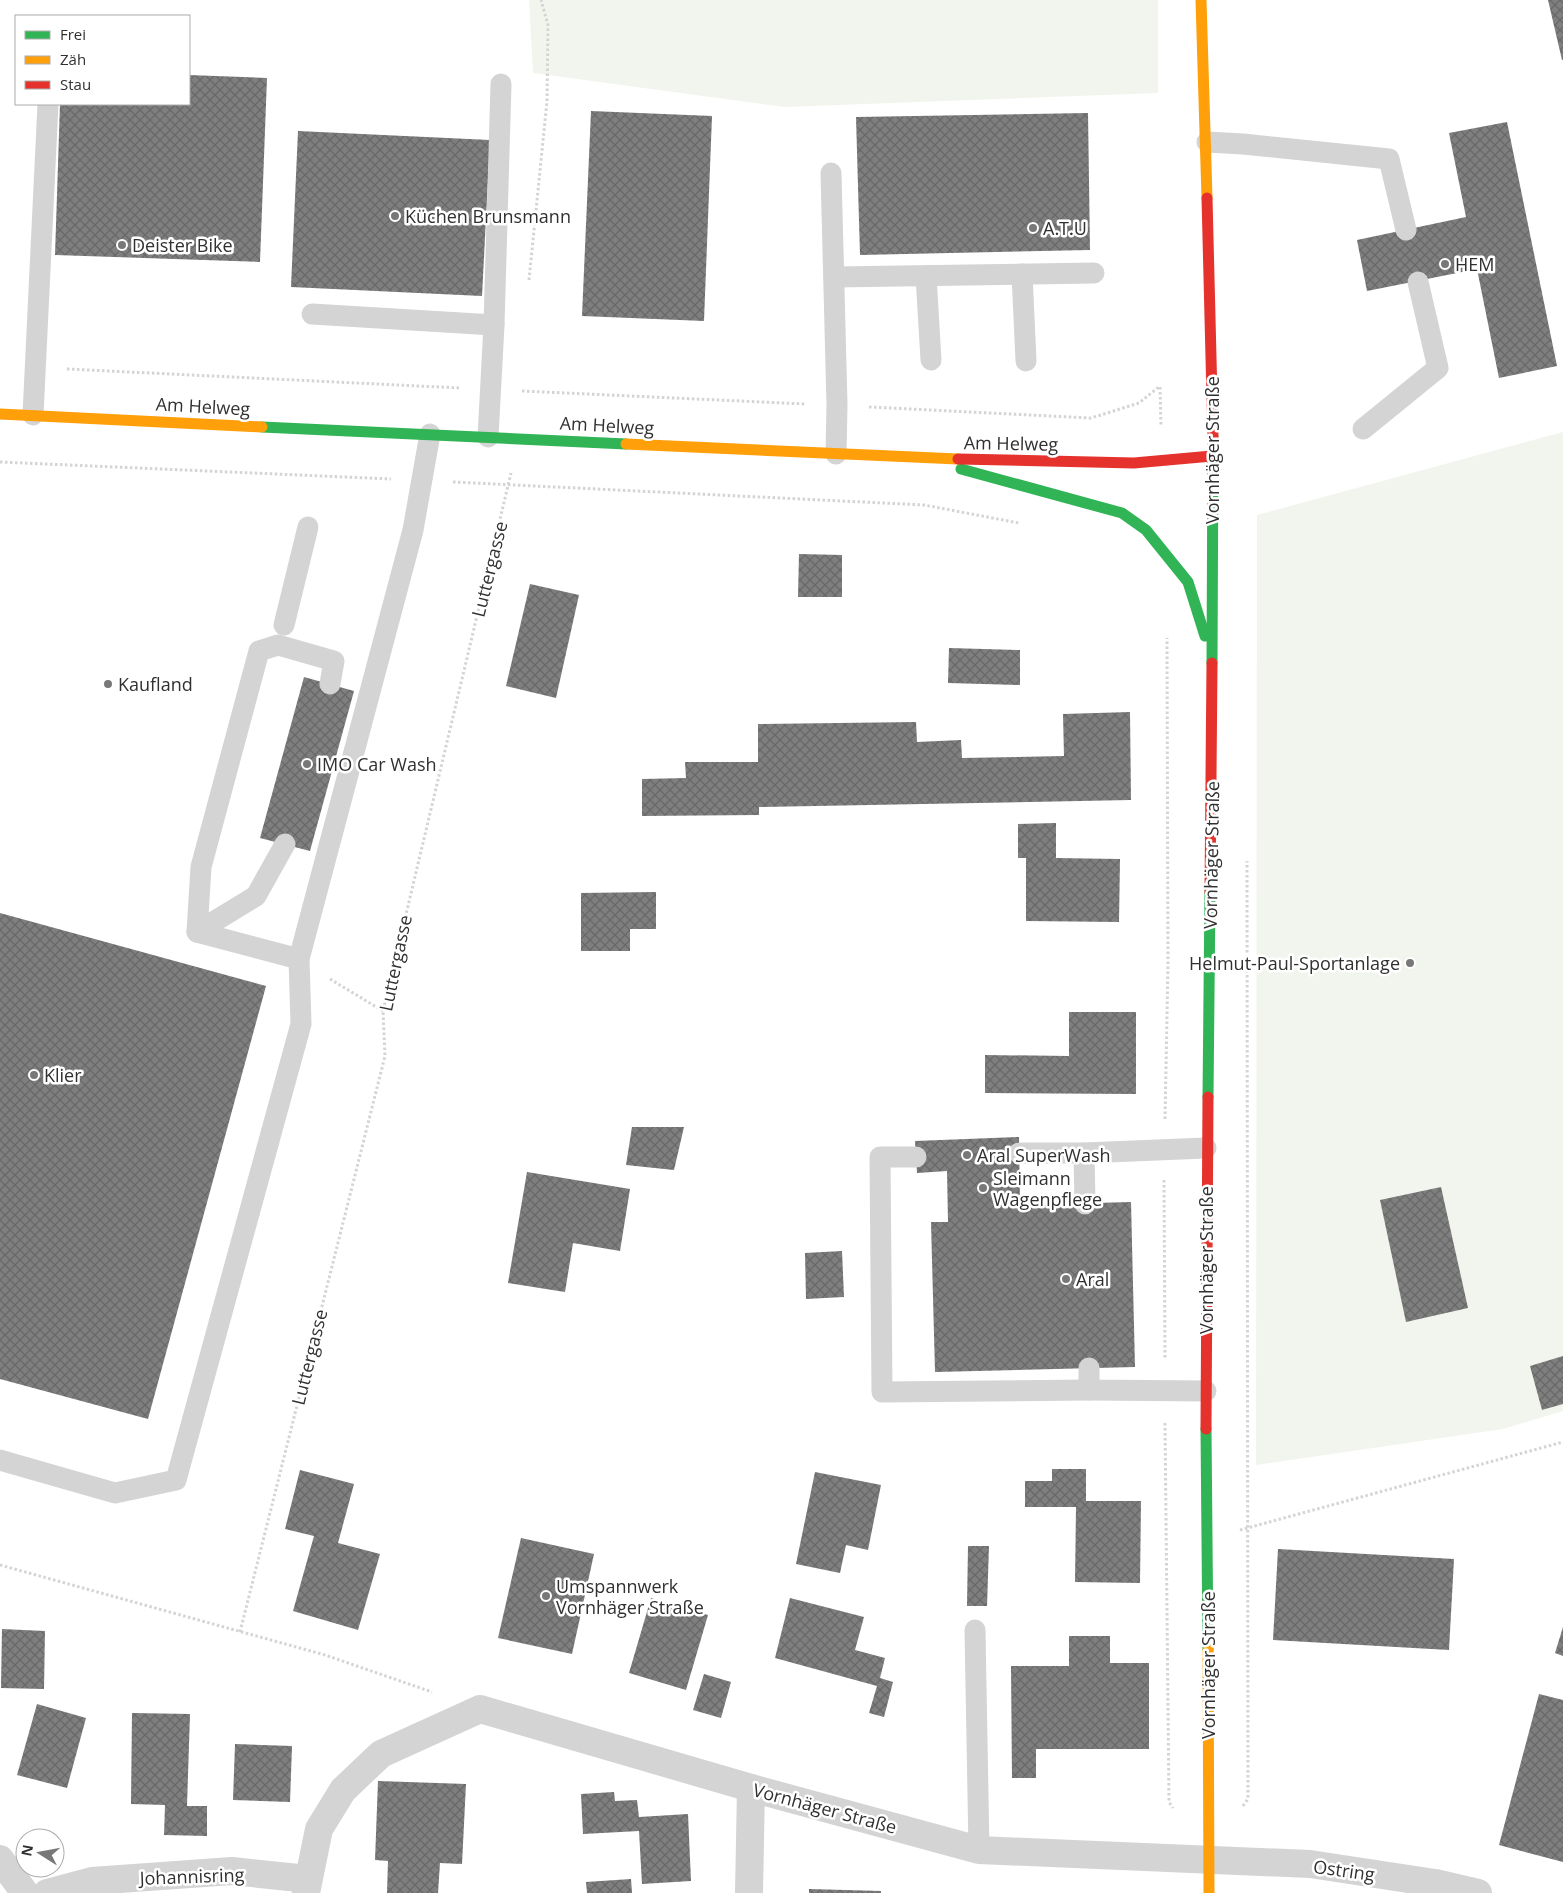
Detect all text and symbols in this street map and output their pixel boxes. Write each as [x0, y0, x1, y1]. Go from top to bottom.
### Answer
legend [15, 15, 190, 105]
text: Frei [60, 24, 86, 44]
text: Zäh [60, 49, 86, 69]
text: Stau [60, 74, 91, 94]
place label: Küchen Brunsmann [405, 204, 571, 228]
marker: Küchen Brunsmann [389, 210, 401, 222]
place label: A.T.U [1043, 216, 1087, 240]
marker: A.T.U [1027, 222, 1039, 234]
place label: Deister Bike [132, 233, 233, 257]
marker: Deister Bike [116, 239, 128, 251]
place label: HEM [1455, 252, 1494, 276]
marker: HEM [1439, 258, 1451, 270]
street label: Vornhäger Straße [1200, 376, 1224, 524]
street label: Am Helweg [155, 392, 251, 420]
street label: Am Helweg [559, 411, 655, 439]
street label: Am Helweg [964, 430, 1059, 456]
street label: Luttergasse [466, 519, 512, 619]
place label: Kaufland [118, 672, 193, 696]
marker: Kaufland [102, 678, 114, 690]
place label: IMO Car Wash [317, 752, 437, 776]
marker: IMO Car Wash [301, 758, 313, 770]
street label: Vornhäger Straße [1198, 781, 1224, 929]
street label: Luttergasse [373, 913, 417, 1013]
place label: Helmut-Paul-Sportanlage [1189, 951, 1400, 975]
marker: Helmut-Paul-Sportanlage [1404, 957, 1416, 969]
place label: Klier [44, 1063, 82, 1087]
marker: Klier [28, 1069, 40, 1081]
place label: Aral SuperWash [977, 1143, 1111, 1167]
marker: Aral SuperWash [961, 1149, 973, 1161]
place label: Sleimann Wagenpflege [993, 1166, 1102, 1211]
marker: Sleimann Wagenpflege [977, 1182, 989, 1194]
street label: Vornhäger Straße [1194, 1186, 1218, 1334]
place label: Aral [1076, 1267, 1109, 1291]
marker: Aral [1060, 1273, 1072, 1285]
street label: Luttergasse [286, 1307, 332, 1407]
place label: Umspannwerk Vornhäger Straße [556, 1574, 704, 1619]
marker: Umspannwerk Vornhäger Straße [540, 1590, 552, 1602]
street label: Vornhäger Straße [1196, 1591, 1220, 1739]
street label: Vornhäger Straße [750, 1777, 900, 1839]
north arrow [15, 1828, 65, 1878]
text: N [16, 1843, 37, 1858]
street label: Ostring [1312, 1854, 1376, 1886]
street label: Johannisring [137, 1862, 245, 1890]

